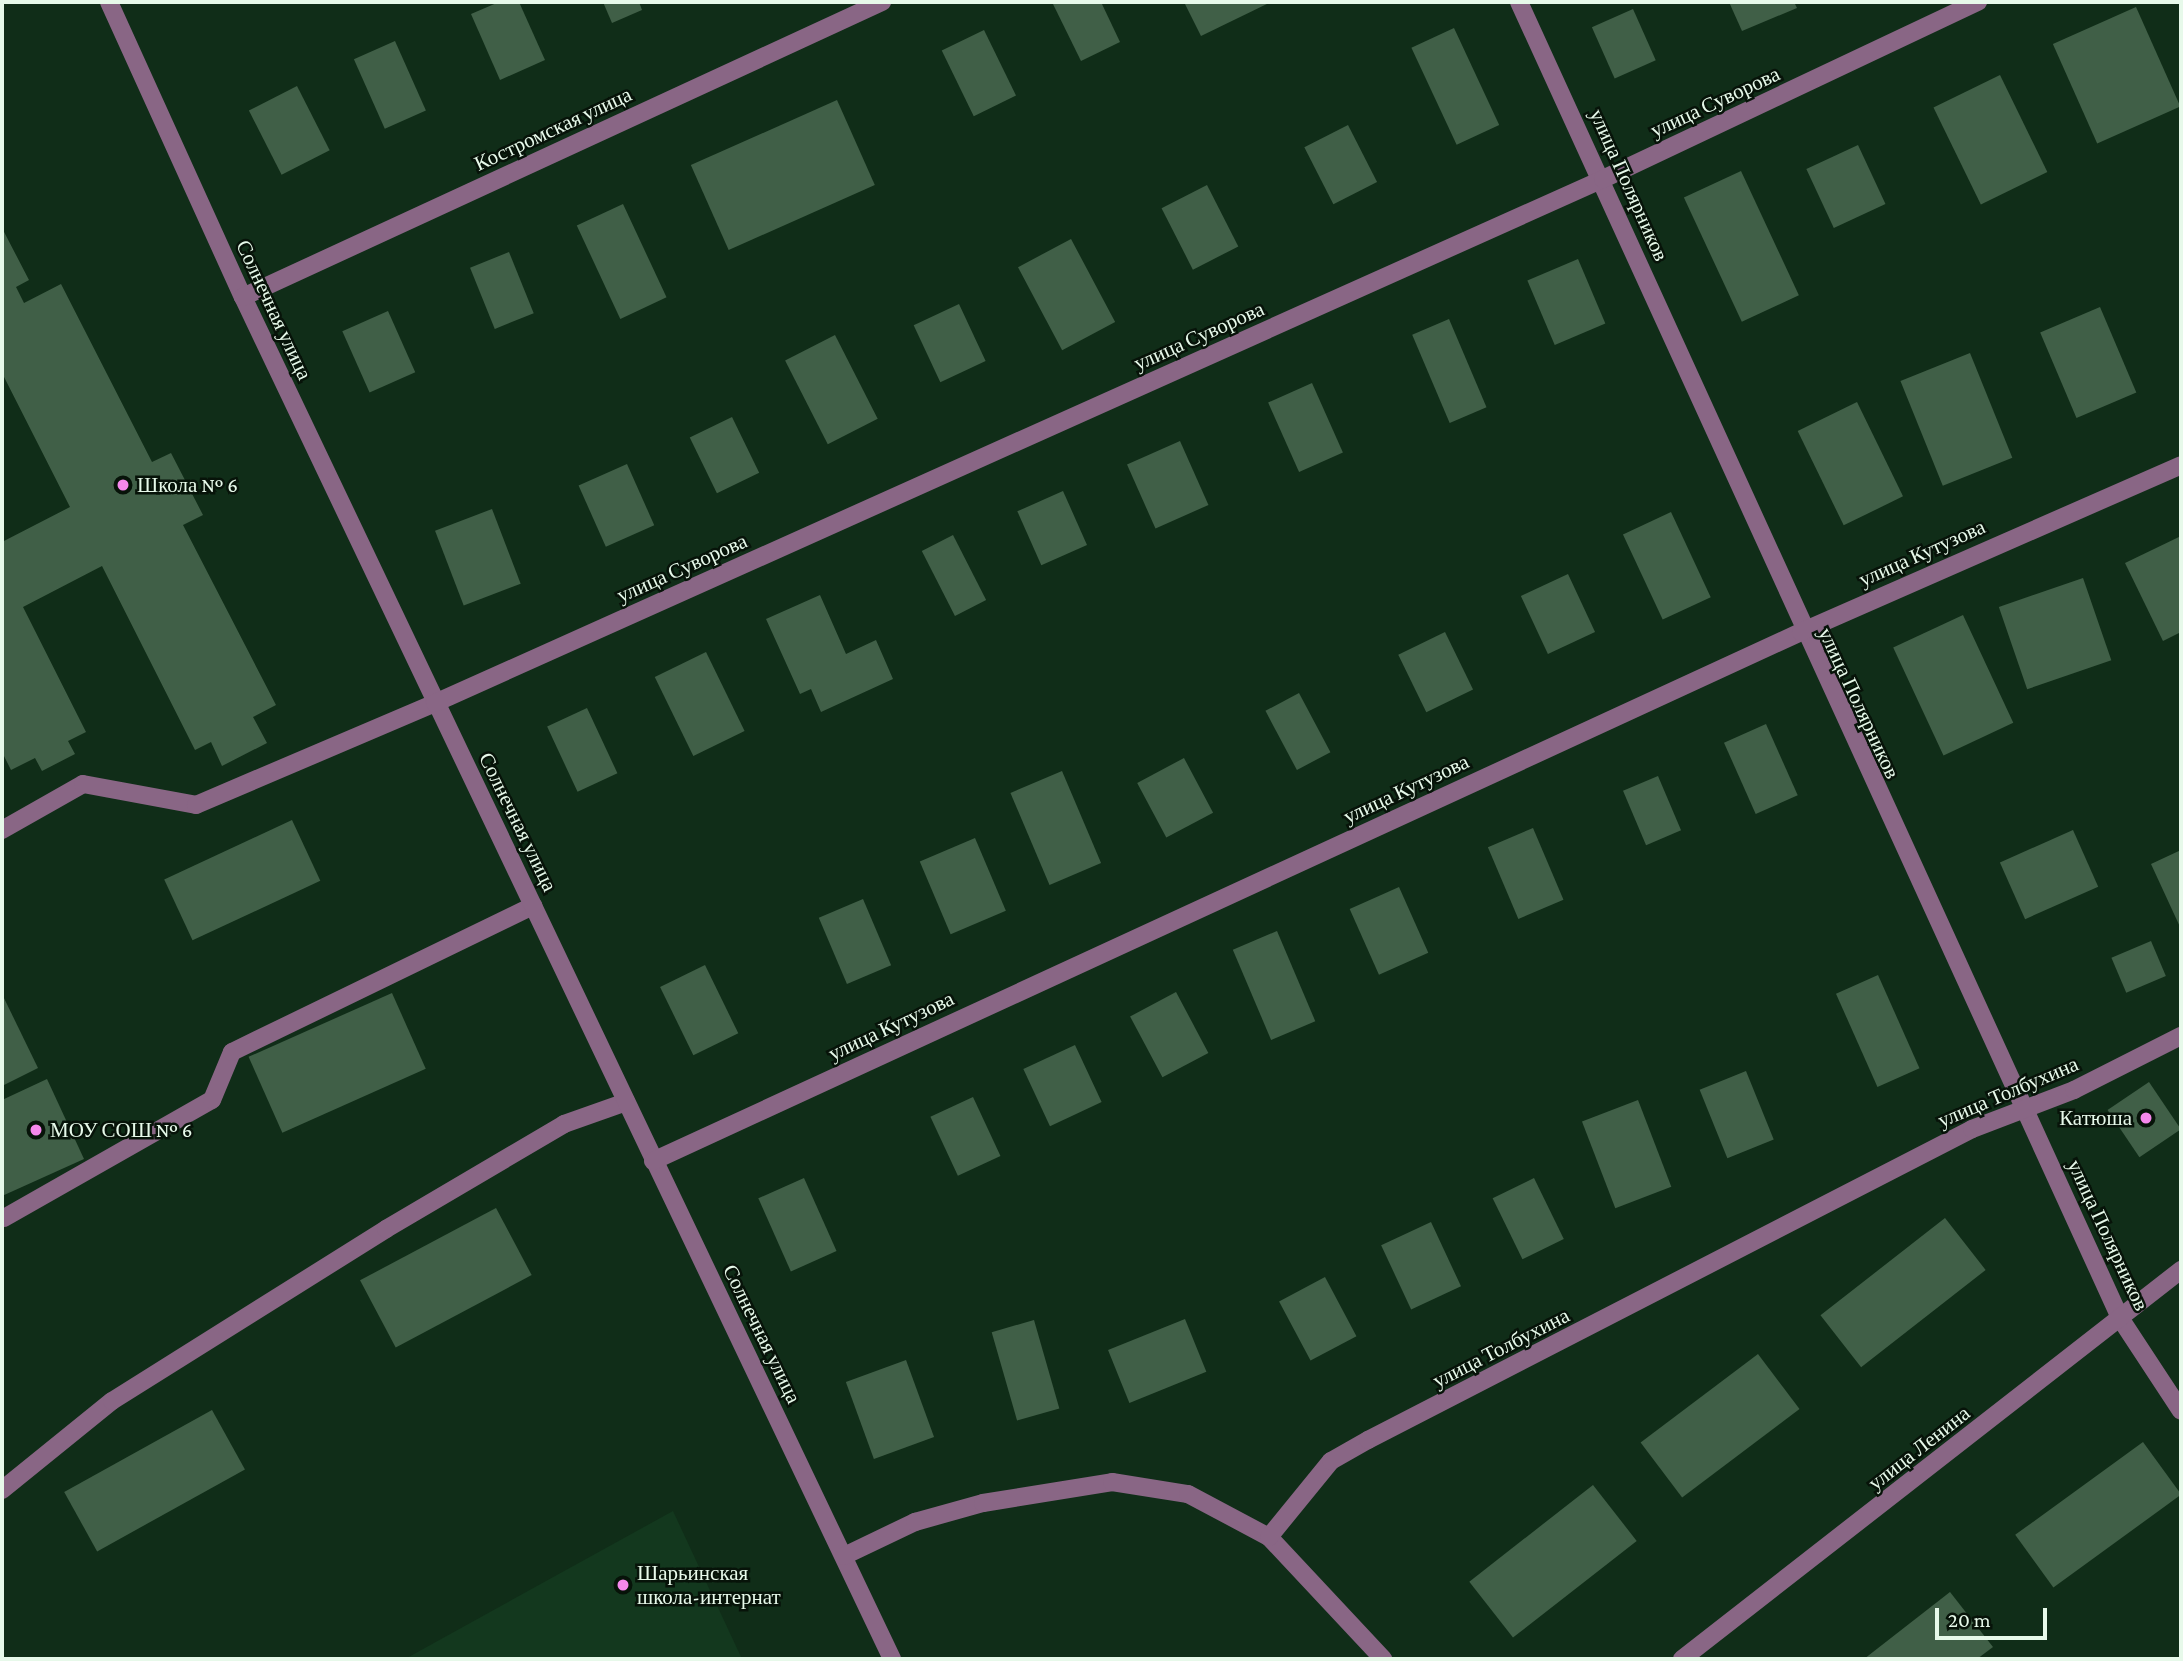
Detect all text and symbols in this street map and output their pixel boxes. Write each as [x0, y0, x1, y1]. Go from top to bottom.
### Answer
street label: улица Суворова [1646, 61, 1784, 143]
street label: Костромская улица [470, 82, 636, 176]
street label: улица Полярников [1584, 105, 1674, 265]
street label: Солнечная улица [231, 236, 317, 384]
street label: улица Суворова [1130, 296, 1268, 376]
place label: Школа № 6 [137, 472, 238, 498]
marker: Школа № 6 [115, 477, 131, 493]
street label: улица Кутузова [1855, 514, 1989, 592]
street label: улица Суворова [613, 528, 751, 608]
street label: улица Полярников [1813, 623, 1905, 783]
street label: Солнечная улица [474, 748, 562, 896]
street label: улица Кутузова [1339, 749, 1473, 829]
street label: улица Кутузова [824, 986, 958, 1066]
street label: улица Толбухина [1934, 1051, 2082, 1133]
place label: Катюша [2059, 1105, 2132, 1131]
marker: Катюша [2138, 1110, 2154, 1126]
place label: МОУ СОШ № 6 [50, 1117, 192, 1143]
marker: МОУ СОШ № 6 [28, 1122, 44, 1138]
street label: улица Полярников [2062, 1155, 2154, 1315]
street label: Солнечная улица [718, 1260, 806, 1408]
street label: улица Толбухина [1428, 1303, 1574, 1393]
street label: улица Ленина [1863, 1400, 1975, 1496]
place label: Шарьинская школа-интернат [637, 1560, 781, 1610]
marker: Шарьинская школа-интернат [615, 1577, 631, 1593]
scale bar [1938, 1594, 2050, 1638]
text: 20 m [1948, 1608, 1991, 1632]

